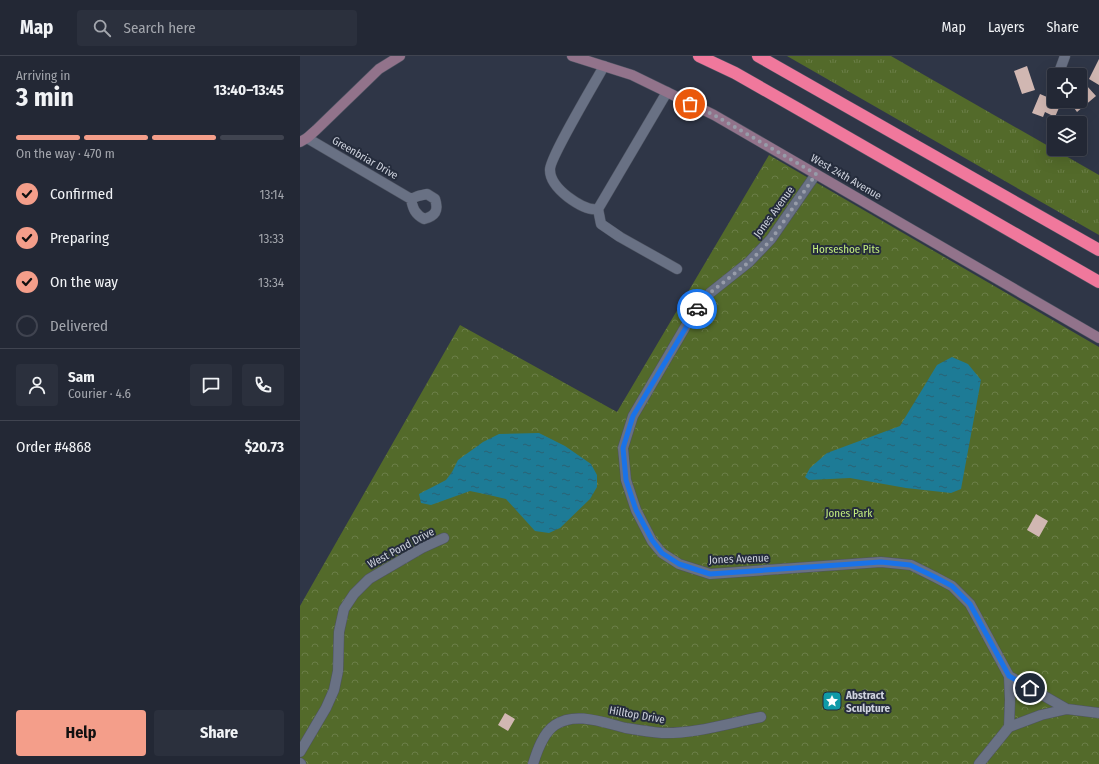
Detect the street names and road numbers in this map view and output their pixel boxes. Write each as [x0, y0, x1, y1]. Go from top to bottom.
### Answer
street label: Greenbriar Drive [330, 134, 400, 182]
street label: West 24th Avenue [808, 152, 884, 202]
street label: Jones Avenue [751, 184, 797, 240]
street label: West Pond Drive [366, 525, 436, 571]
street label: Jones Avenue [709, 551, 769, 567]
street label: Hilltop Drive [608, 704, 666, 726]

